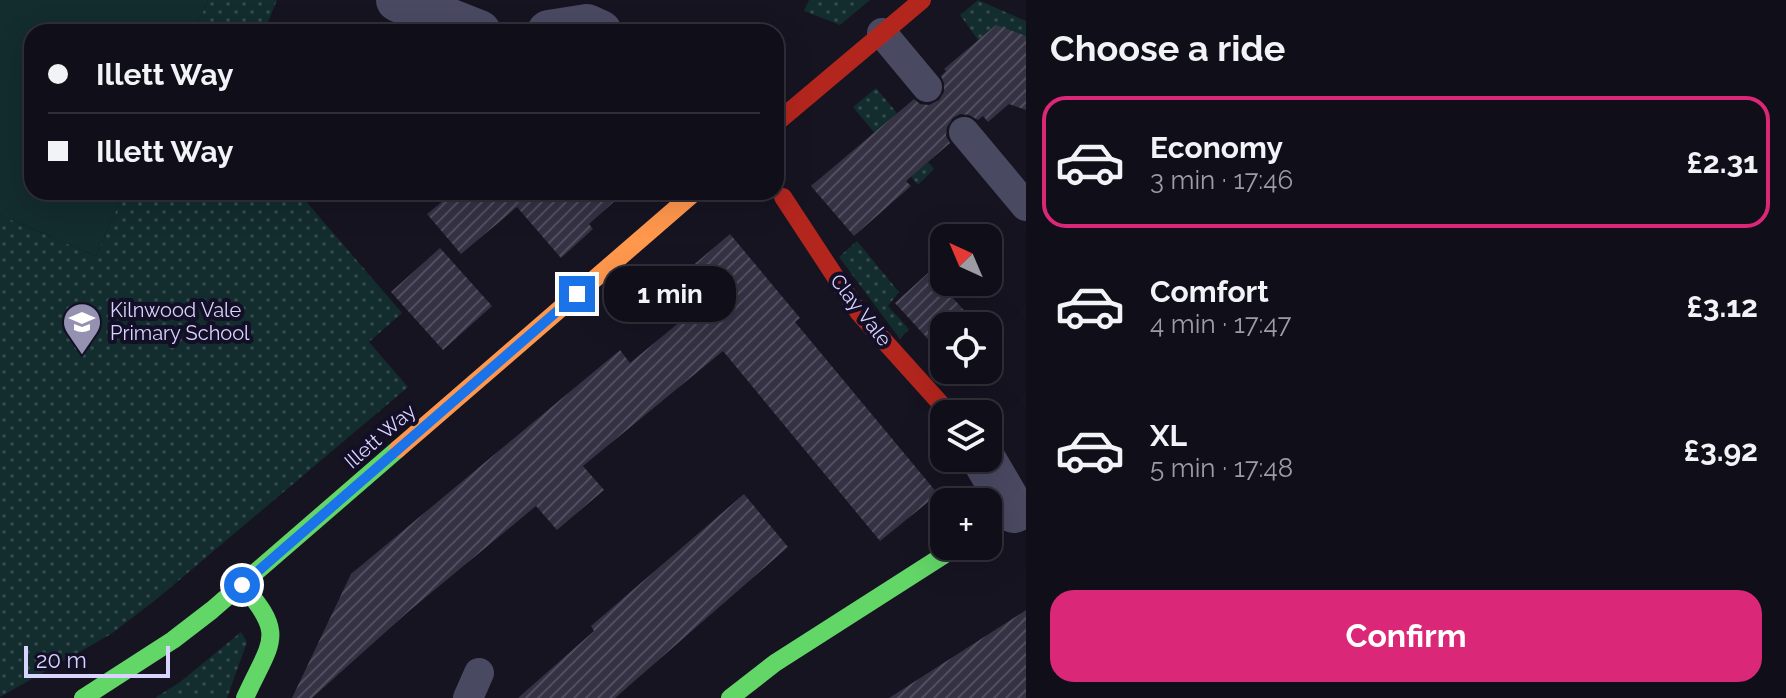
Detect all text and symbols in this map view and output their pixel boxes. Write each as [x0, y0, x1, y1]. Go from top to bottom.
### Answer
text: Choose a ride [1050, 27, 1285, 69]
text: Illett Way [96, 57, 234, 92]
icon: car [1054, 126, 1126, 198]
text: Economy [1150, 130, 1283, 165]
text: Illett Way [96, 134, 234, 169]
text: £2.31 [1686, 145, 1758, 180]
text: 3 min · 17:46 [1150, 165, 1293, 195]
north arrow [930, 224, 1002, 296]
map controls [930, 224, 1002, 560]
callout: 1 min [605, 266, 737, 322]
street label: Clay Vale [825, 269, 897, 351]
icon: car [1054, 270, 1126, 342]
text: Comfort [1150, 274, 1269, 309]
route end [559, 276, 595, 312]
text: 1 min [637, 279, 703, 309]
text: £3.12 [1686, 289, 1758, 324]
place label: Kilnwood Vale Primary School [110, 298, 250, 345]
school or university icon: Kilnwood Vale Primary School [61, 301, 103, 356]
text: 4 min · 17:47 [1150, 309, 1291, 339]
button: locate [930, 312, 1002, 384]
street label: Illett Way [339, 398, 421, 473]
button: layers [930, 400, 1002, 472]
icon: car [1054, 414, 1126, 486]
text: XL [1150, 418, 1187, 453]
text: £3.92 [1684, 433, 1758, 468]
text: 5 min · 17:48 [1150, 453, 1293, 483]
button: + [930, 488, 1002, 560]
route start [224, 567, 260, 603]
button: Confirm [1050, 590, 1762, 682]
scale bar [24, 642, 170, 678]
text: 20 m [36, 647, 87, 673]

